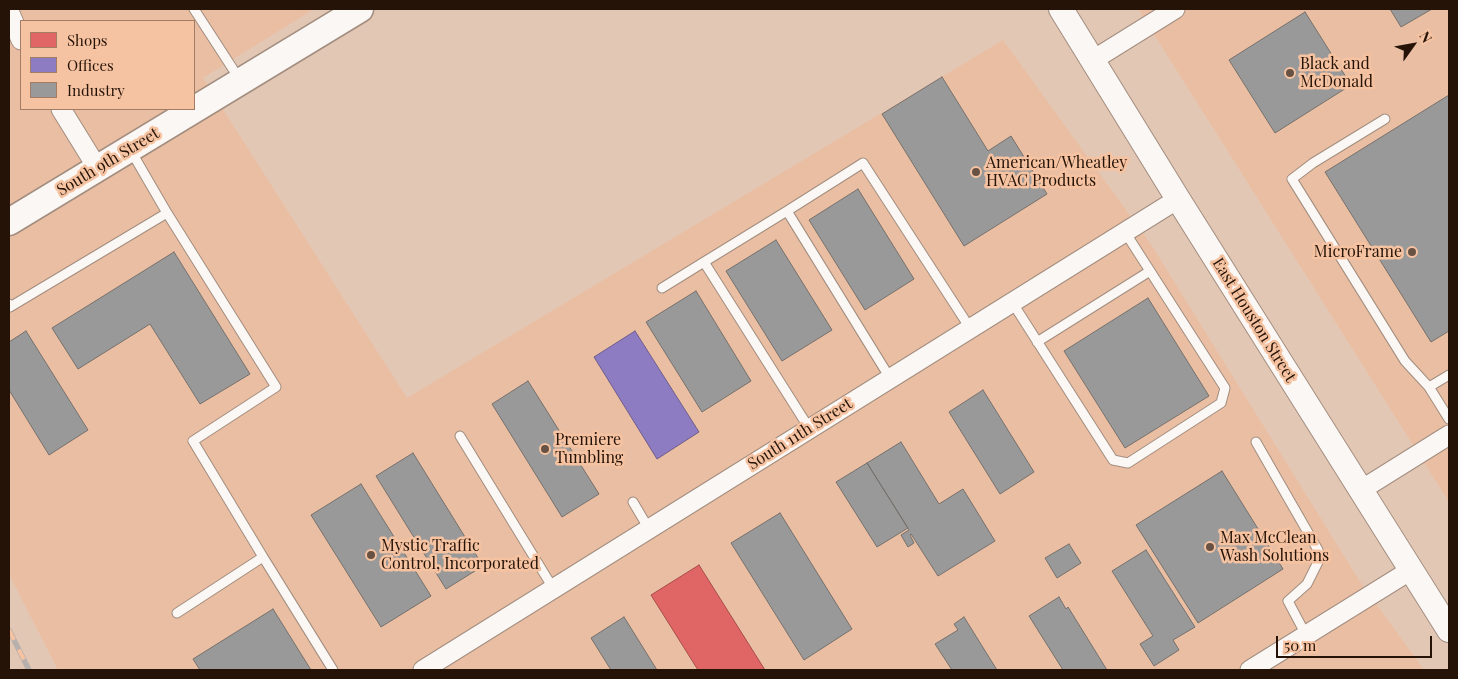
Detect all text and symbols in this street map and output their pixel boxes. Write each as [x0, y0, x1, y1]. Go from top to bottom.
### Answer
legend [20, 20, 195, 110]
north arrow [1388, 20, 1438, 70]
text: N [1415, 27, 1437, 46]
text: Shops [67, 30, 108, 50]
place label: Black and McDonald [1300, 54, 1373, 92]
text: Offices [67, 55, 114, 75]
marker: Black and McDonald [1284, 67, 1296, 79]
text: Industry [67, 80, 125, 100]
street label: South 9th Street [53, 124, 163, 200]
place label: American/Wheatley HVAC Products [986, 153, 1127, 191]
marker: American/Wheatley HVAC Products [970, 166, 982, 178]
place label: MicroFrame [1314, 242, 1402, 262]
marker: MicroFrame [1406, 246, 1418, 258]
street label: East Houston Street [1208, 254, 1300, 386]
street label: South 11th Street [744, 394, 856, 474]
place label: Premiere Tumbling [555, 430, 623, 468]
marker: Premiere Tumbling [539, 443, 551, 455]
place label: Max McClean Wash Solutions [1220, 528, 1329, 566]
place label: Mystic Traffic Control, Incorporated [381, 536, 539, 574]
marker: Max McClean Wash Solutions [1204, 541, 1216, 553]
marker: Mystic Traffic Control, Incorporated [365, 549, 377, 561]
scale bar [1278, 626, 1434, 658]
text: 50 m [1284, 635, 1316, 655]

